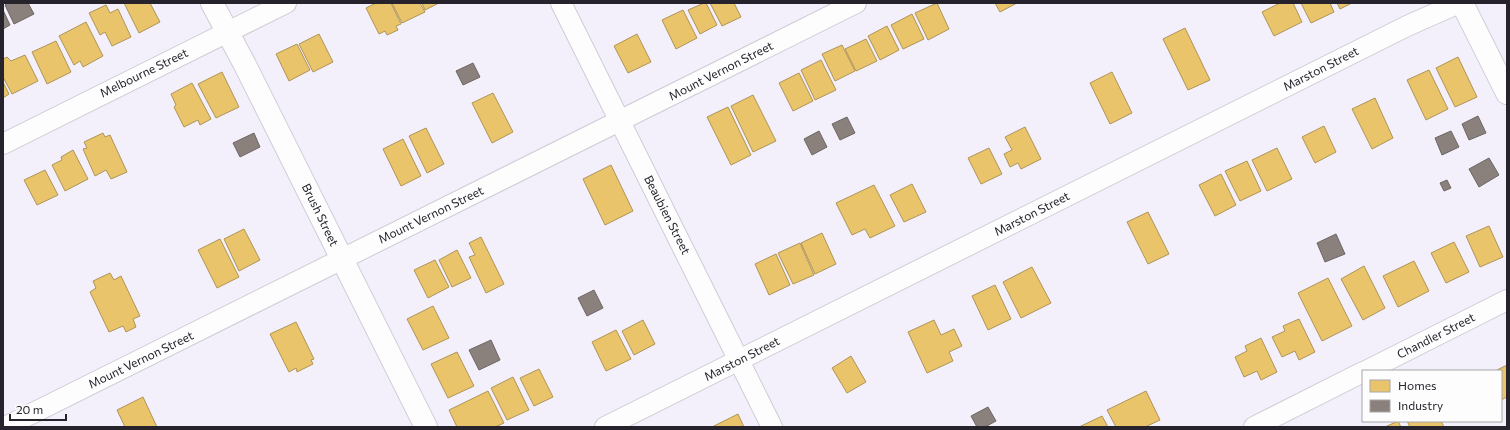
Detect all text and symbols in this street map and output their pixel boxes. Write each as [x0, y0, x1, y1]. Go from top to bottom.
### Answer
street label: Mount Vernon Street [666, 38, 775, 102]
street label: Marston Street [1280, 43, 1361, 93]
street label: Melbourne Street [97, 45, 190, 99]
street label: Beaubien Street [642, 173, 694, 256]
street label: Brush Street [300, 181, 342, 248]
street label: Mount Vernon Street [376, 183, 485, 246]
street label: Marston Street [991, 188, 1072, 238]
street label: Chandler Street [1394, 309, 1477, 361]
street label: Mount Vernon Street [86, 328, 195, 391]
street label: Marston Street [701, 333, 782, 383]
legend [1362, 370, 1502, 422]
text: Homes [1398, 378, 1436, 392]
scale bar [10, 396, 66, 422]
text: Industry [1398, 398, 1443, 412]
text: 20 m [16, 402, 43, 416]

